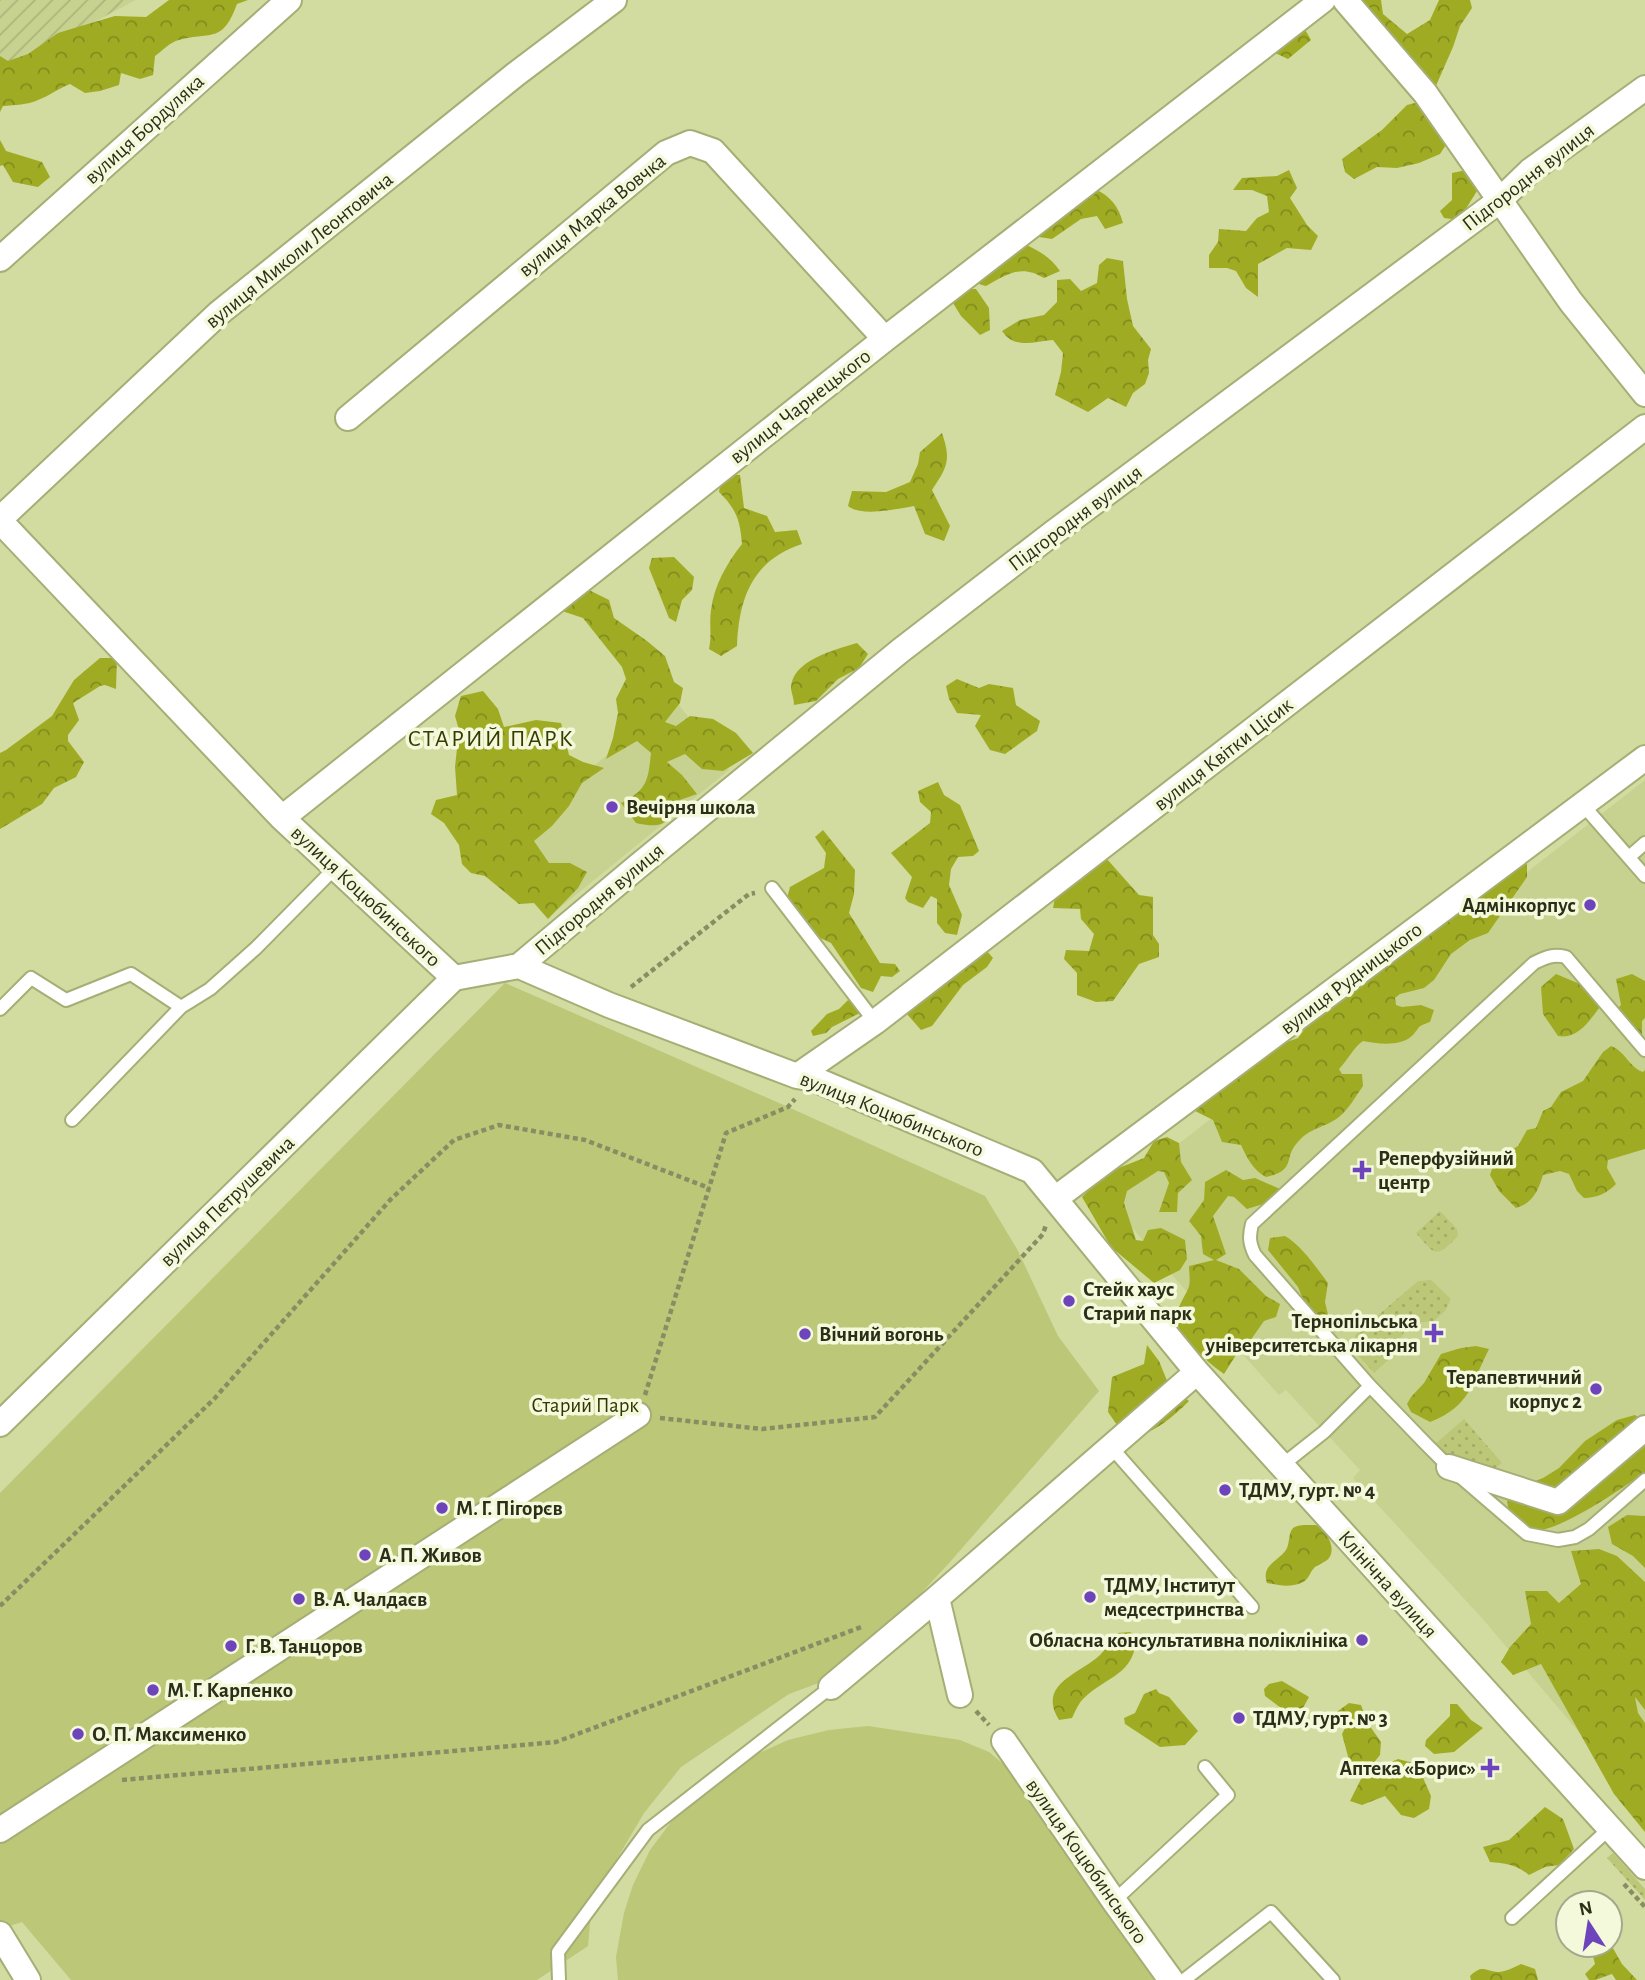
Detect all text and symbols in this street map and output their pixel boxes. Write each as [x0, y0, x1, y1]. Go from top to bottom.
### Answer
street label: вулиця Бордуляка [81, 70, 208, 188]
street label: Підгородня вулиця [1458, 120, 1598, 235]
street label: вулиця Марка Вовчка [515, 150, 670, 281]
street label: вулиця Миколи Леонтовича [202, 168, 397, 332]
street label: вулиця Чарнецького [726, 345, 875, 468]
street label: Підгородня вулиця [1005, 462, 1146, 575]
street label: вулиця Квітки Цісик [1150, 694, 1297, 815]
district label: СТАРИЙ ПАРК [407, 727, 575, 751]
place label: Вечірня школа [626, 797, 756, 818]
marker: Вечірня школа [604, 799, 620, 815]
street label: вулиця Коцюбинського [287, 822, 444, 971]
street label: Підгородня вулиця [531, 840, 668, 959]
place label: Адмінкорпус [1462, 895, 1576, 916]
marker: Адмінкорпус [1582, 897, 1598, 913]
street label: вулиця Рудницького [1277, 918, 1426, 1038]
street label: вулиця Коцюбинського [797, 1068, 987, 1161]
street label: вулиця Петрушевича [156, 1132, 299, 1271]
place label: Реперфузійний центр [1378, 1148, 1514, 1193]
marker: Реперфузійний центр [1352, 1160, 1372, 1180]
place label: Стейк хаус Старий парк [1083, 1279, 1193, 1324]
marker: Стейк хаус Старий парк [1061, 1293, 1077, 1309]
place label: Тернопільська університетська лікарня [1204, 1311, 1418, 1356]
marker: Тернопільська університетська лікарня [1424, 1323, 1444, 1343]
place label: Вічний вогонь [819, 1324, 944, 1345]
marker: Вічний вогонь [797, 1326, 813, 1342]
place label: Терапевтичний корпус 2 [1447, 1367, 1582, 1412]
marker: Терапевтичний корпус 2 [1588, 1381, 1604, 1397]
park label: Старий Парк [531, 1395, 639, 1416]
place label: ТДМУ, гурт. № 4 [1239, 1480, 1375, 1501]
marker: ТДМУ, гурт. № 4 [1217, 1482, 1233, 1498]
place label: М. Г. Пігорєв [456, 1498, 563, 1519]
marker: М. Г. Пігорєв [434, 1500, 450, 1516]
street label: Клінічна вулиця [1334, 1527, 1441, 1642]
place label: А. П. Живов [379, 1545, 482, 1566]
marker: А. П. Живов [357, 1547, 373, 1563]
place label: ТДМУ, Iнститут медсестринства [1104, 1575, 1244, 1620]
place label: В. А. Чалдаєв [313, 1589, 427, 1610]
marker: ТДМУ, Iнститут медсестринства [1082, 1589, 1098, 1605]
marker: В. А. Чалдаєв [291, 1591, 307, 1607]
place label: Обласна консультативна поліклініка [1029, 1630, 1348, 1651]
marker: Обласна консультативна поліклініка [1354, 1632, 1370, 1648]
place label: Г. В. Танцоров [245, 1636, 363, 1657]
marker: Г. В. Танцоров [223, 1638, 239, 1654]
place label: М. Г. Карпенко [167, 1680, 293, 1701]
marker: М. Г. Карпенко [145, 1682, 161, 1698]
place label: ТДМУ, гурт. № 3 [1253, 1708, 1388, 1729]
marker: ТДМУ, гурт. № 3 [1231, 1710, 1247, 1726]
place label: О. П. Максименко [92, 1724, 246, 1745]
marker: О. П. Максименко [70, 1726, 86, 1742]
place label: Аптека «Борис» [1339, 1758, 1476, 1779]
marker: Аптека «Борис» [1482, 1760, 1498, 1776]
street label: вулиця Коцюбинського [1022, 1775, 1151, 1948]
north arrow [1554, 1889, 1624, 1959]
text: N [1577, 1898, 1594, 1920]

